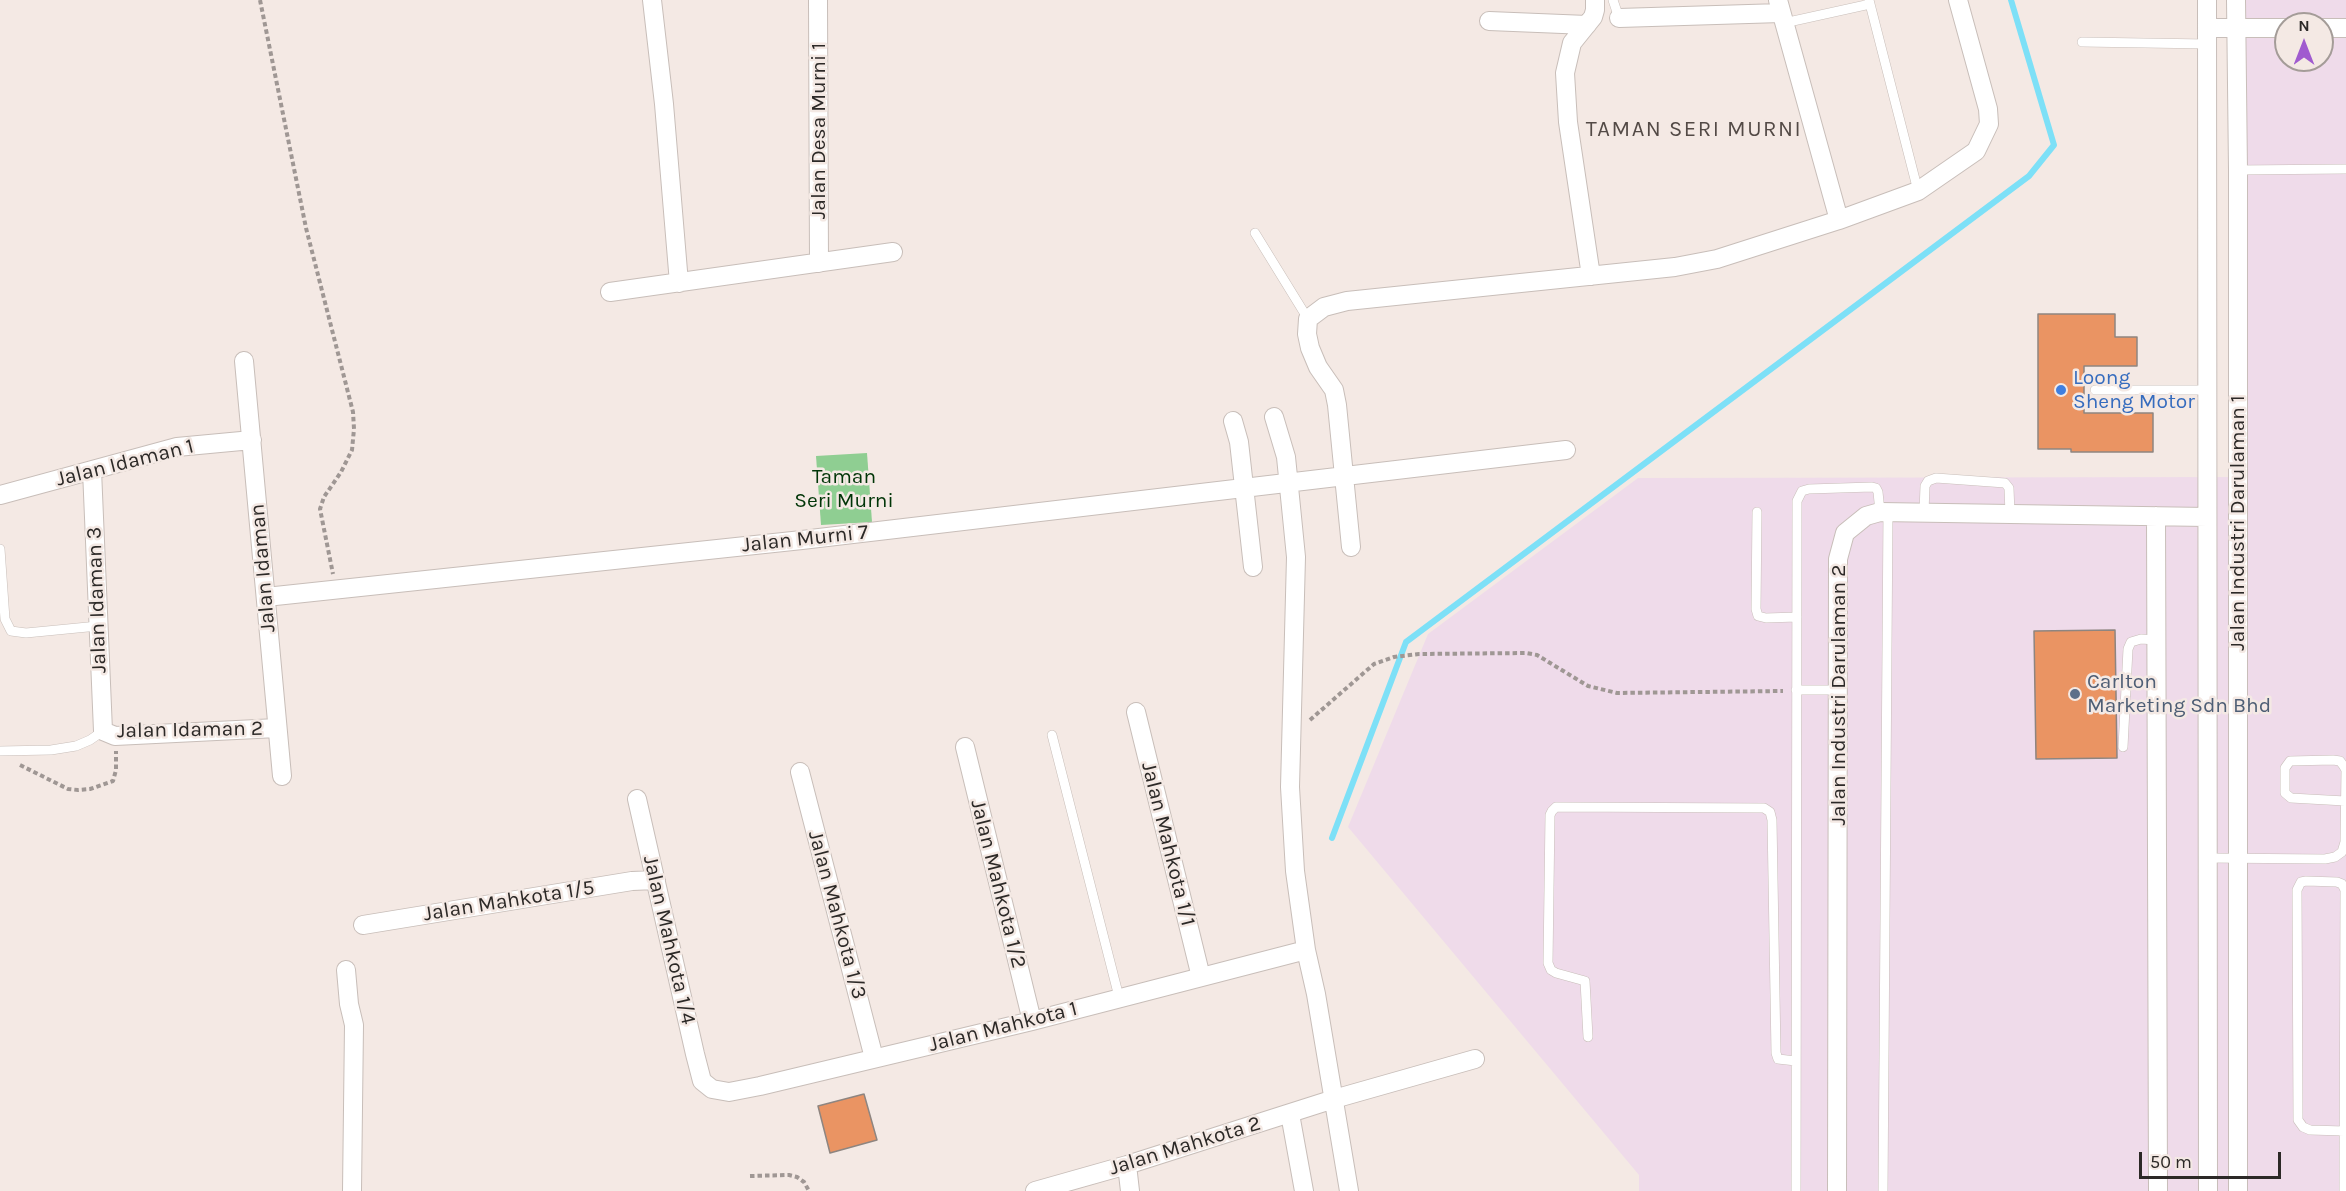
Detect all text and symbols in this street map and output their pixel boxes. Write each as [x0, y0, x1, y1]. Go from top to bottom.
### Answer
north arrow [2274, 12, 2334, 72]
text: N [2298, 16, 2310, 35]
street label: Jalan Desa Murni 1 [806, 43, 832, 219]
district label: TAMAN SERI MURNI [1586, 117, 1802, 143]
place label: Loong Sheng Motor [2073, 365, 2195, 415]
marker: Loong Sheng Motor [2054, 383, 2068, 397]
street label: Jalan Industri Darulaman 1 [2225, 395, 2251, 651]
street label: Jalan Idaman 1 [54, 434, 196, 492]
park label: Taman Seri Murni [794, 464, 894, 514]
street label: Jalan Idaman [245, 503, 281, 633]
street label: Jalan Murni 7 [741, 520, 869, 558]
street label: Jalan Idaman 3 [82, 526, 112, 674]
street label: Jalan Industri Darulaman 2 [1826, 565, 1852, 825]
place label: Carlton Marketing Sdn Bhd [2087, 669, 2271, 719]
marker: Carlton Marketing Sdn Bhd [2068, 687, 2082, 701]
street label: Jalan Idaman 2 [117, 716, 263, 744]
street label: Jalan Mahkota 1/1 [1135, 760, 1201, 928]
street label: Jalan Mahkota 1/2 [965, 797, 1031, 971]
street label: Jalan Mahkota 1/3 [802, 828, 872, 1002]
street label: Jalan Mahkota 1/4 [637, 853, 701, 1027]
street label: Jalan Mahkota 1/5 [422, 875, 596, 927]
street label: Jalan Mahkota 1 [926, 996, 1080, 1058]
street label: Jalan Mahkota 2 [1106, 1111, 1264, 1181]
scale bar [2142, 1140, 2284, 1178]
text: 50 m [2150, 1151, 2192, 1173]

